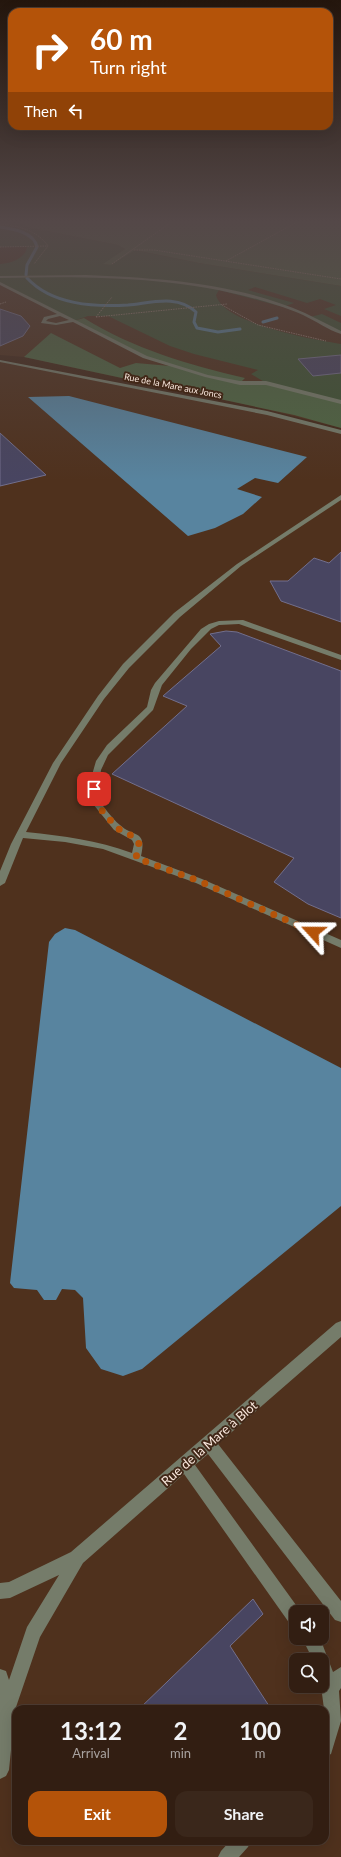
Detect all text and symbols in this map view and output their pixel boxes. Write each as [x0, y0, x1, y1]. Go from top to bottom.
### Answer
text: 60 m [90, 22, 153, 56]
icon: right [24, 24, 76, 76]
text: Turn right [90, 56, 167, 78]
icon: left [65, 100, 87, 122]
text: Then [24, 102, 57, 120]
street label: Rue de la Mare aux Joncs [123, 371, 223, 400]
pin [77, 772, 111, 806]
icon: arrive [83, 778, 105, 800]
position arrow [292, 911, 334, 953]
street label: Rue de la Mare à Blot [158, 1397, 260, 1489]
map controls [289, 1605, 329, 1693]
button: sound [289, 1605, 329, 1645]
button: search [289, 1653, 329, 1693]
text: 13:12 [60, 1716, 122, 1745]
text: 2 [174, 1716, 188, 1745]
text: 100 [239, 1716, 281, 1745]
text: Arrival [72, 1745, 110, 1761]
text: min [170, 1745, 191, 1761]
text: m [255, 1745, 265, 1761]
button: Exit [28, 1791, 167, 1837]
button: Share [175, 1791, 313, 1837]

